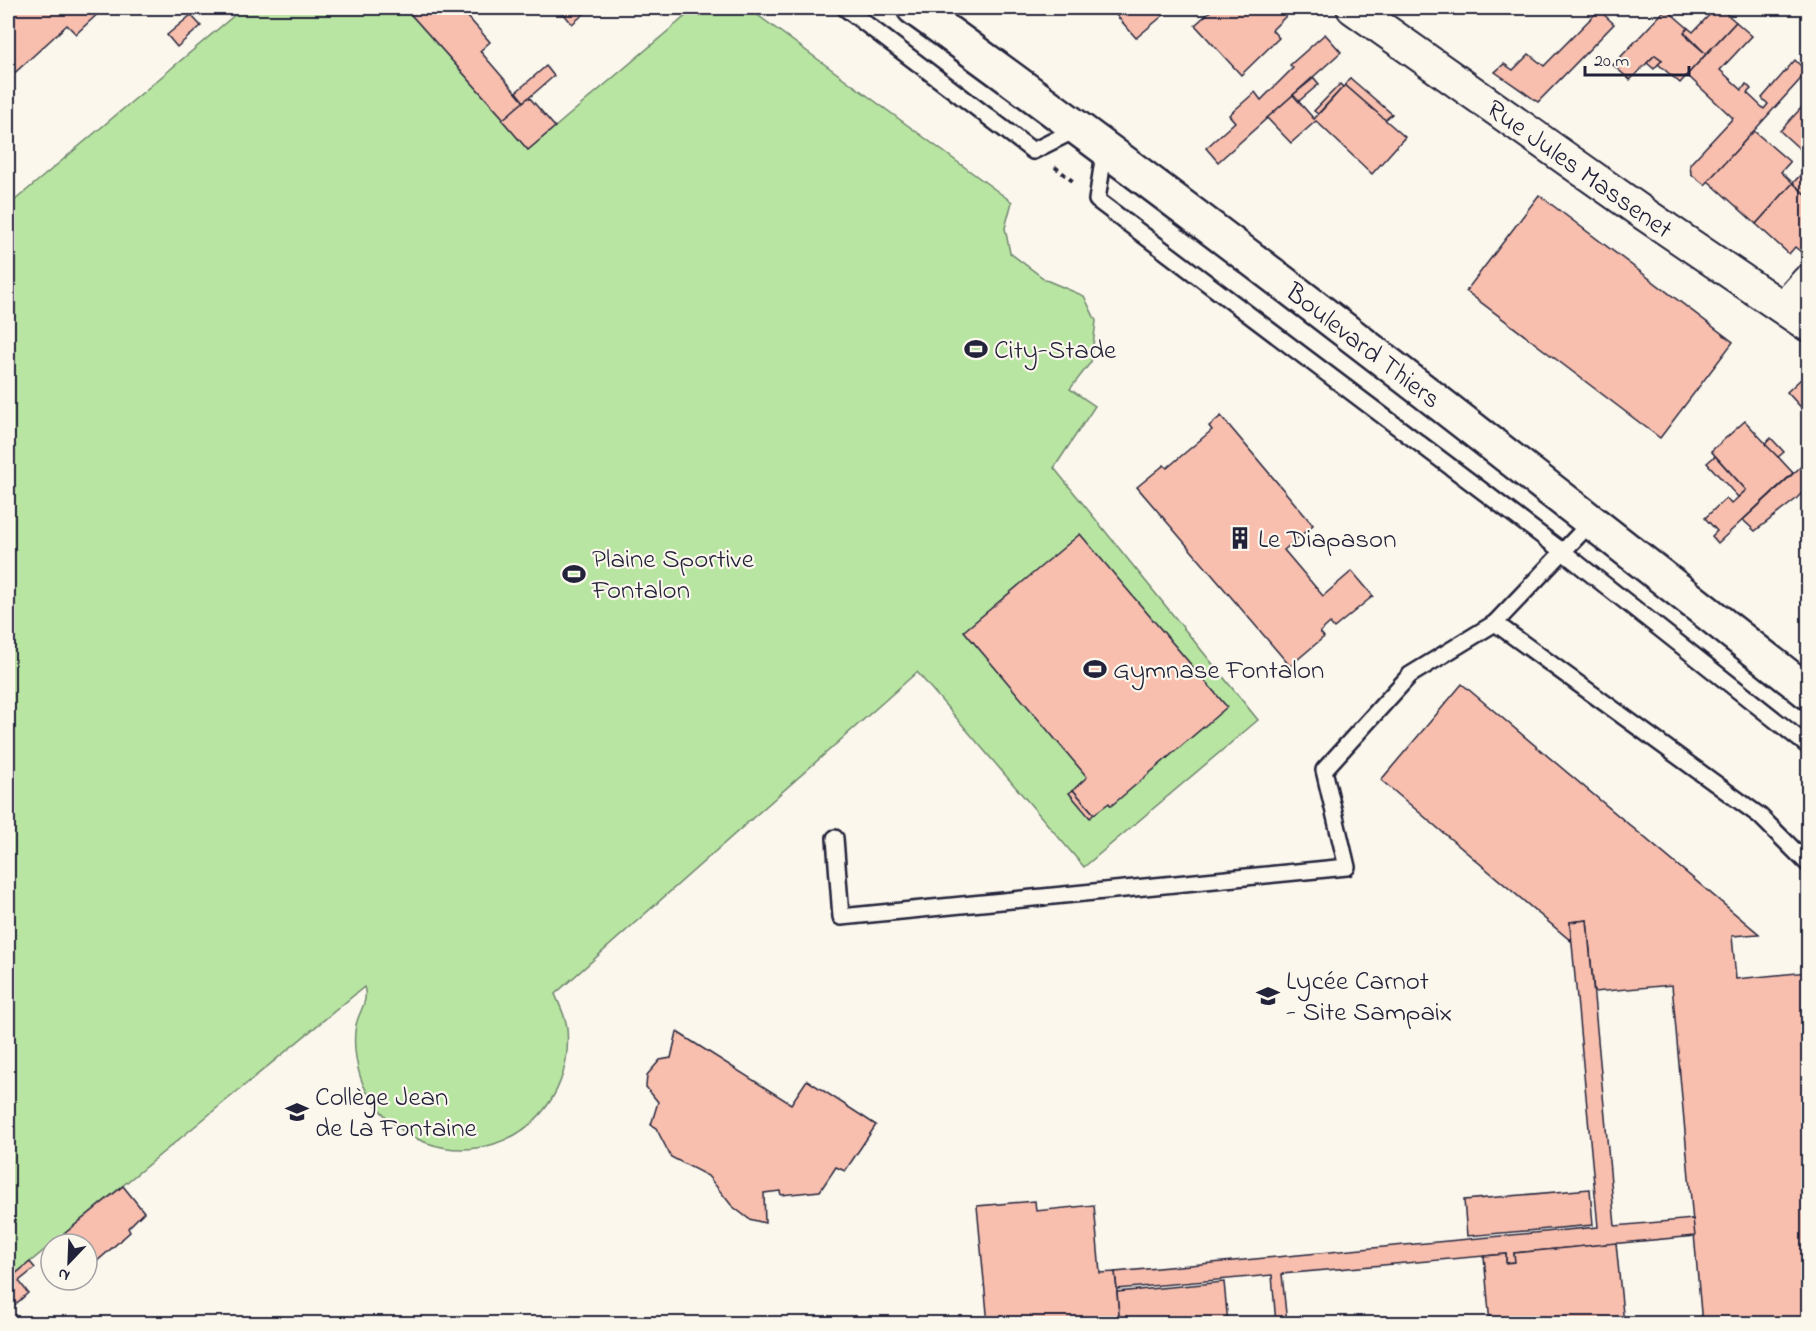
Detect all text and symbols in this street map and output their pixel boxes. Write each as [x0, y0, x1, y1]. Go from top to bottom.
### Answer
scale bar [1585, 39, 1688, 77]
text: 20 m [1594, 49, 1629, 75]
street label: Rue Jules Massenet [1477, 91, 1680, 250]
street label: Boulevard Thiers [1276, 274, 1448, 419]
place label: City-Stade [994, 332, 1117, 371]
sports icon: City-Stade [963, 336, 989, 362]
place label: Le Diapason [1258, 521, 1396, 560]
building icon: Le Diapason [1227, 525, 1253, 551]
place label: Plaine Sportive Fontalon [591, 541, 755, 611]
sports icon: Plaine Sportive Fontalon [561, 561, 587, 587]
place label: Gymnase Fontalon [1113, 652, 1324, 691]
sports icon: Gymnase Fontalon [1082, 656, 1108, 682]
place label: Lycée Carnot - Site Sampaix [1286, 963, 1452, 1033]
school or university icon: Lycée Carnot - Site Sampaix [1255, 983, 1281, 1009]
place label: Collège Jean de La Fontaine [315, 1079, 478, 1149]
school or university icon: Collège Jean de La Fontaine [284, 1099, 310, 1125]
north arrow [39, 1232, 99, 1292]
text: N [54, 1261, 74, 1287]

